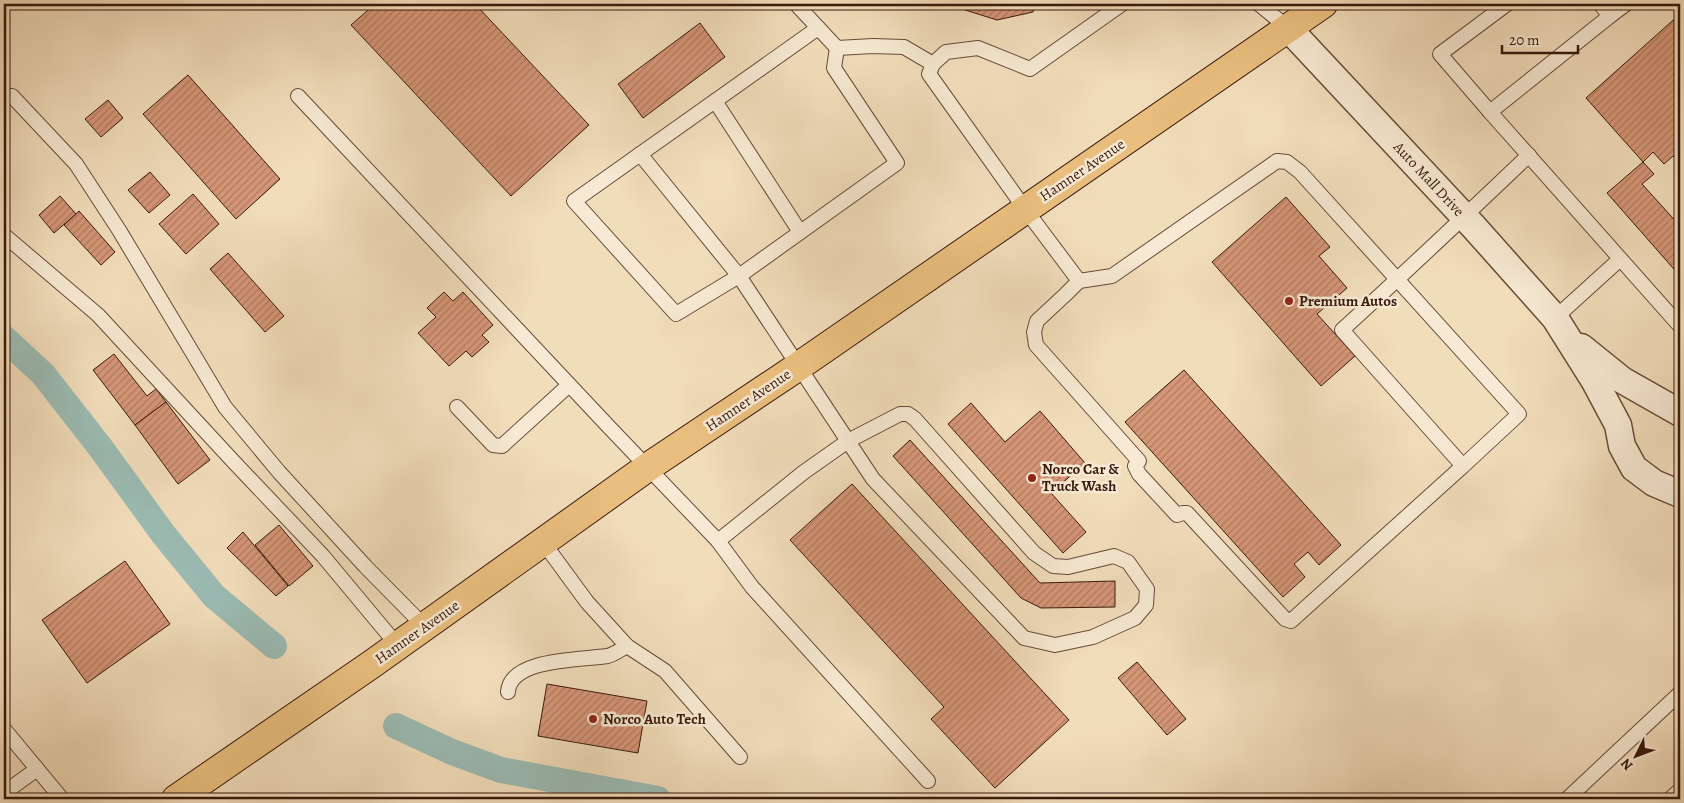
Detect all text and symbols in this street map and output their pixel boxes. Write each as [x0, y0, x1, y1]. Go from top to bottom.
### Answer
scale bar [1502, 22, 1578, 54]
text: 20 m [1509, 30, 1540, 50]
street label: Hamner Avenue [1035, 134, 1129, 206]
street label: Auto Mall Drive [1388, 137, 1469, 221]
place label: Premium Autos [1299, 291, 1397, 311]
marker: Premium Autos [1283, 295, 1295, 307]
street label: Hamner Avenue [701, 364, 795, 436]
place label: Norco Car & Truck Wash [1042, 459, 1119, 496]
marker: Norco Car & Truck Wash [1026, 472, 1038, 484]
street label: Hamner Avenue [371, 595, 463, 669]
place label: Norco Auto Tech [603, 709, 706, 729]
marker: Norco Auto Tech [587, 713, 599, 725]
north arrow [1612, 730, 1662, 780]
text: N [1616, 754, 1637, 775]

